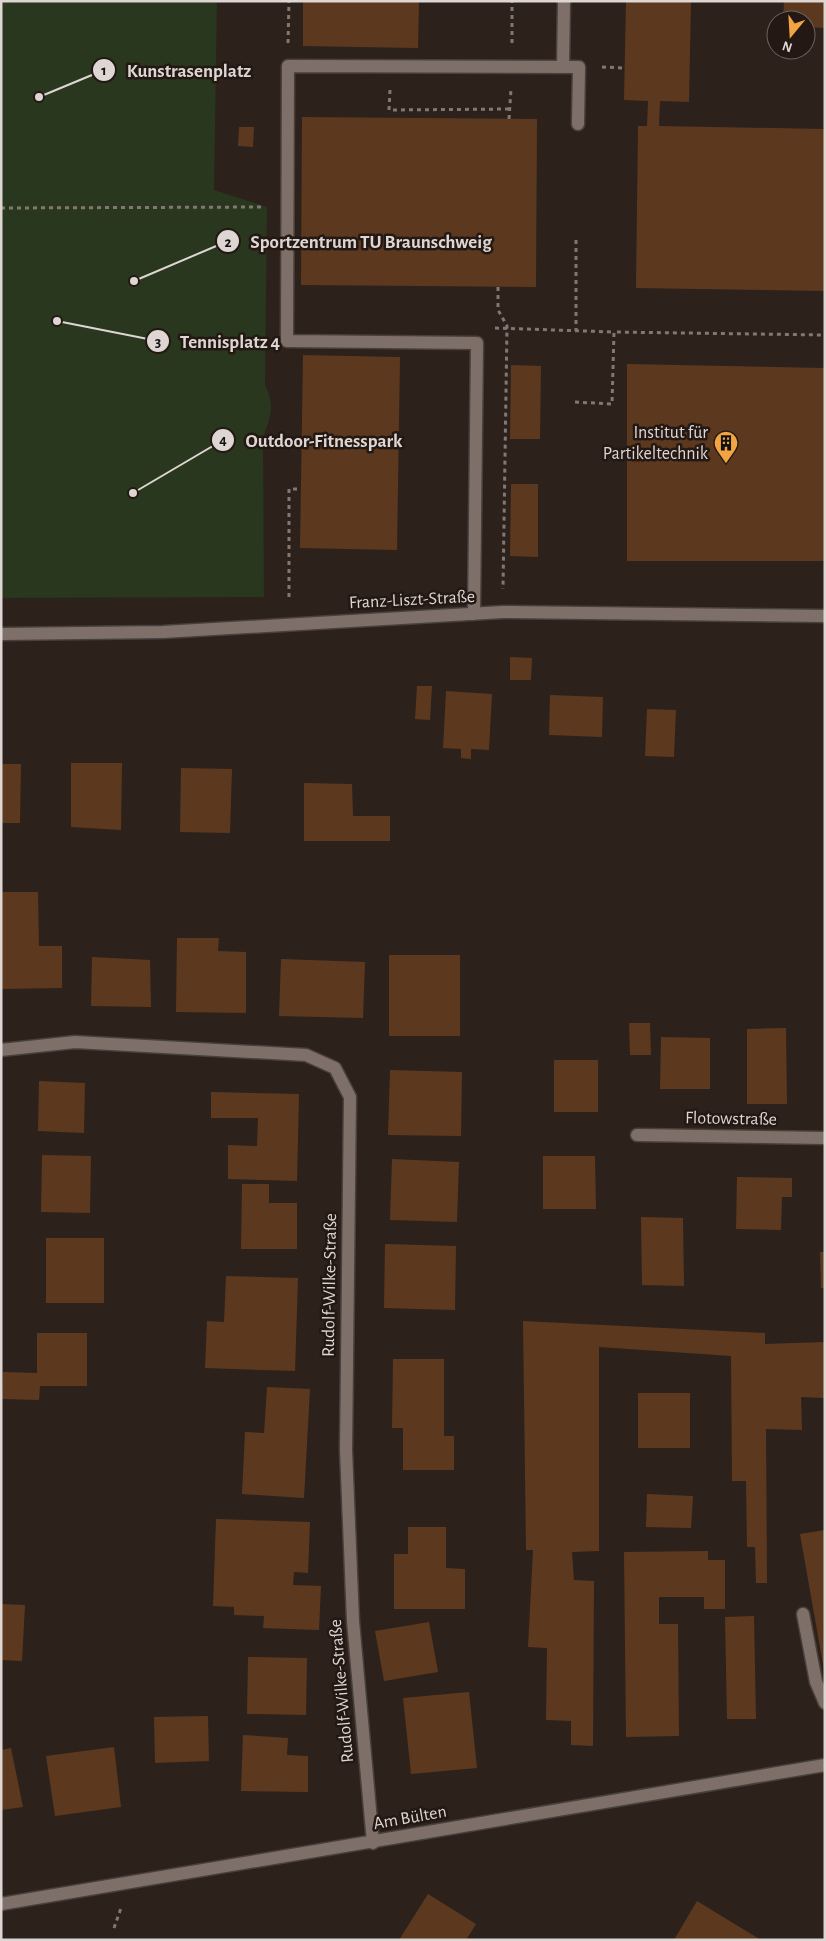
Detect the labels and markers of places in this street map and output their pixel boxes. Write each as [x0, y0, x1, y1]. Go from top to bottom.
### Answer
callout: Kunstrasenplatz [91, 53, 261, 87]
callout: Sportzentrum TU Braunschweig [215, 224, 501, 258]
callout: Tennisplatz 4 [145, 324, 290, 358]
callout: Outdoor-Fitnesspark [211, 423, 412, 457]
place label: Institut für Partikeltechnik [603, 424, 709, 463]
building icon: Institut für Partikeltechnik [713, 430, 739, 464]

